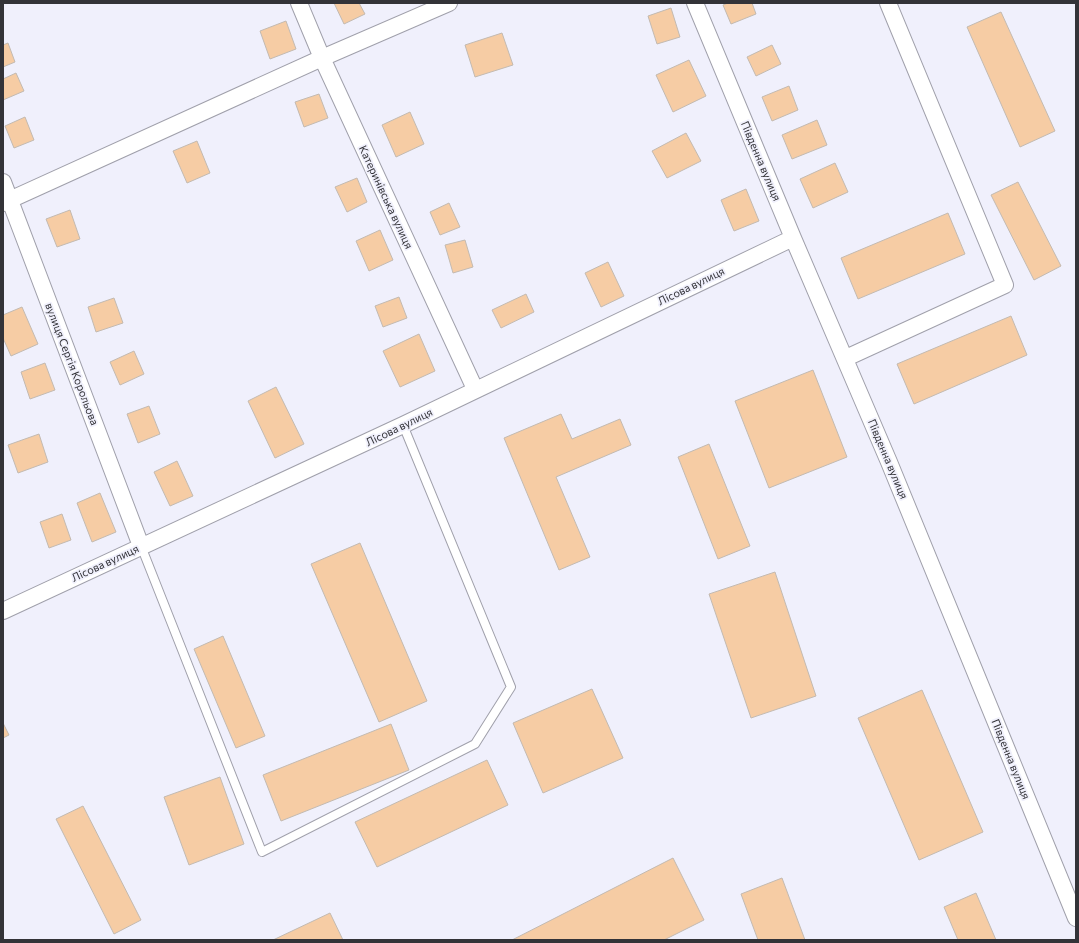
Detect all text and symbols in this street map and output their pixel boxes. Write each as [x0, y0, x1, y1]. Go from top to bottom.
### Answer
street label: Південна вулиця [739, 119, 784, 203]
street label: Катеринівська вулиця [357, 143, 416, 250]
street label: Лісова вулиця [655, 264, 726, 307]
street label: вулиця Сергія Корольова [43, 301, 102, 427]
street label: Лісова вулиця [363, 405, 434, 448]
street label: Південна вулиця [866, 417, 911, 501]
street label: Лісова вулиця [69, 541, 140, 584]
street label: Південна вулиця [989, 717, 1033, 801]

